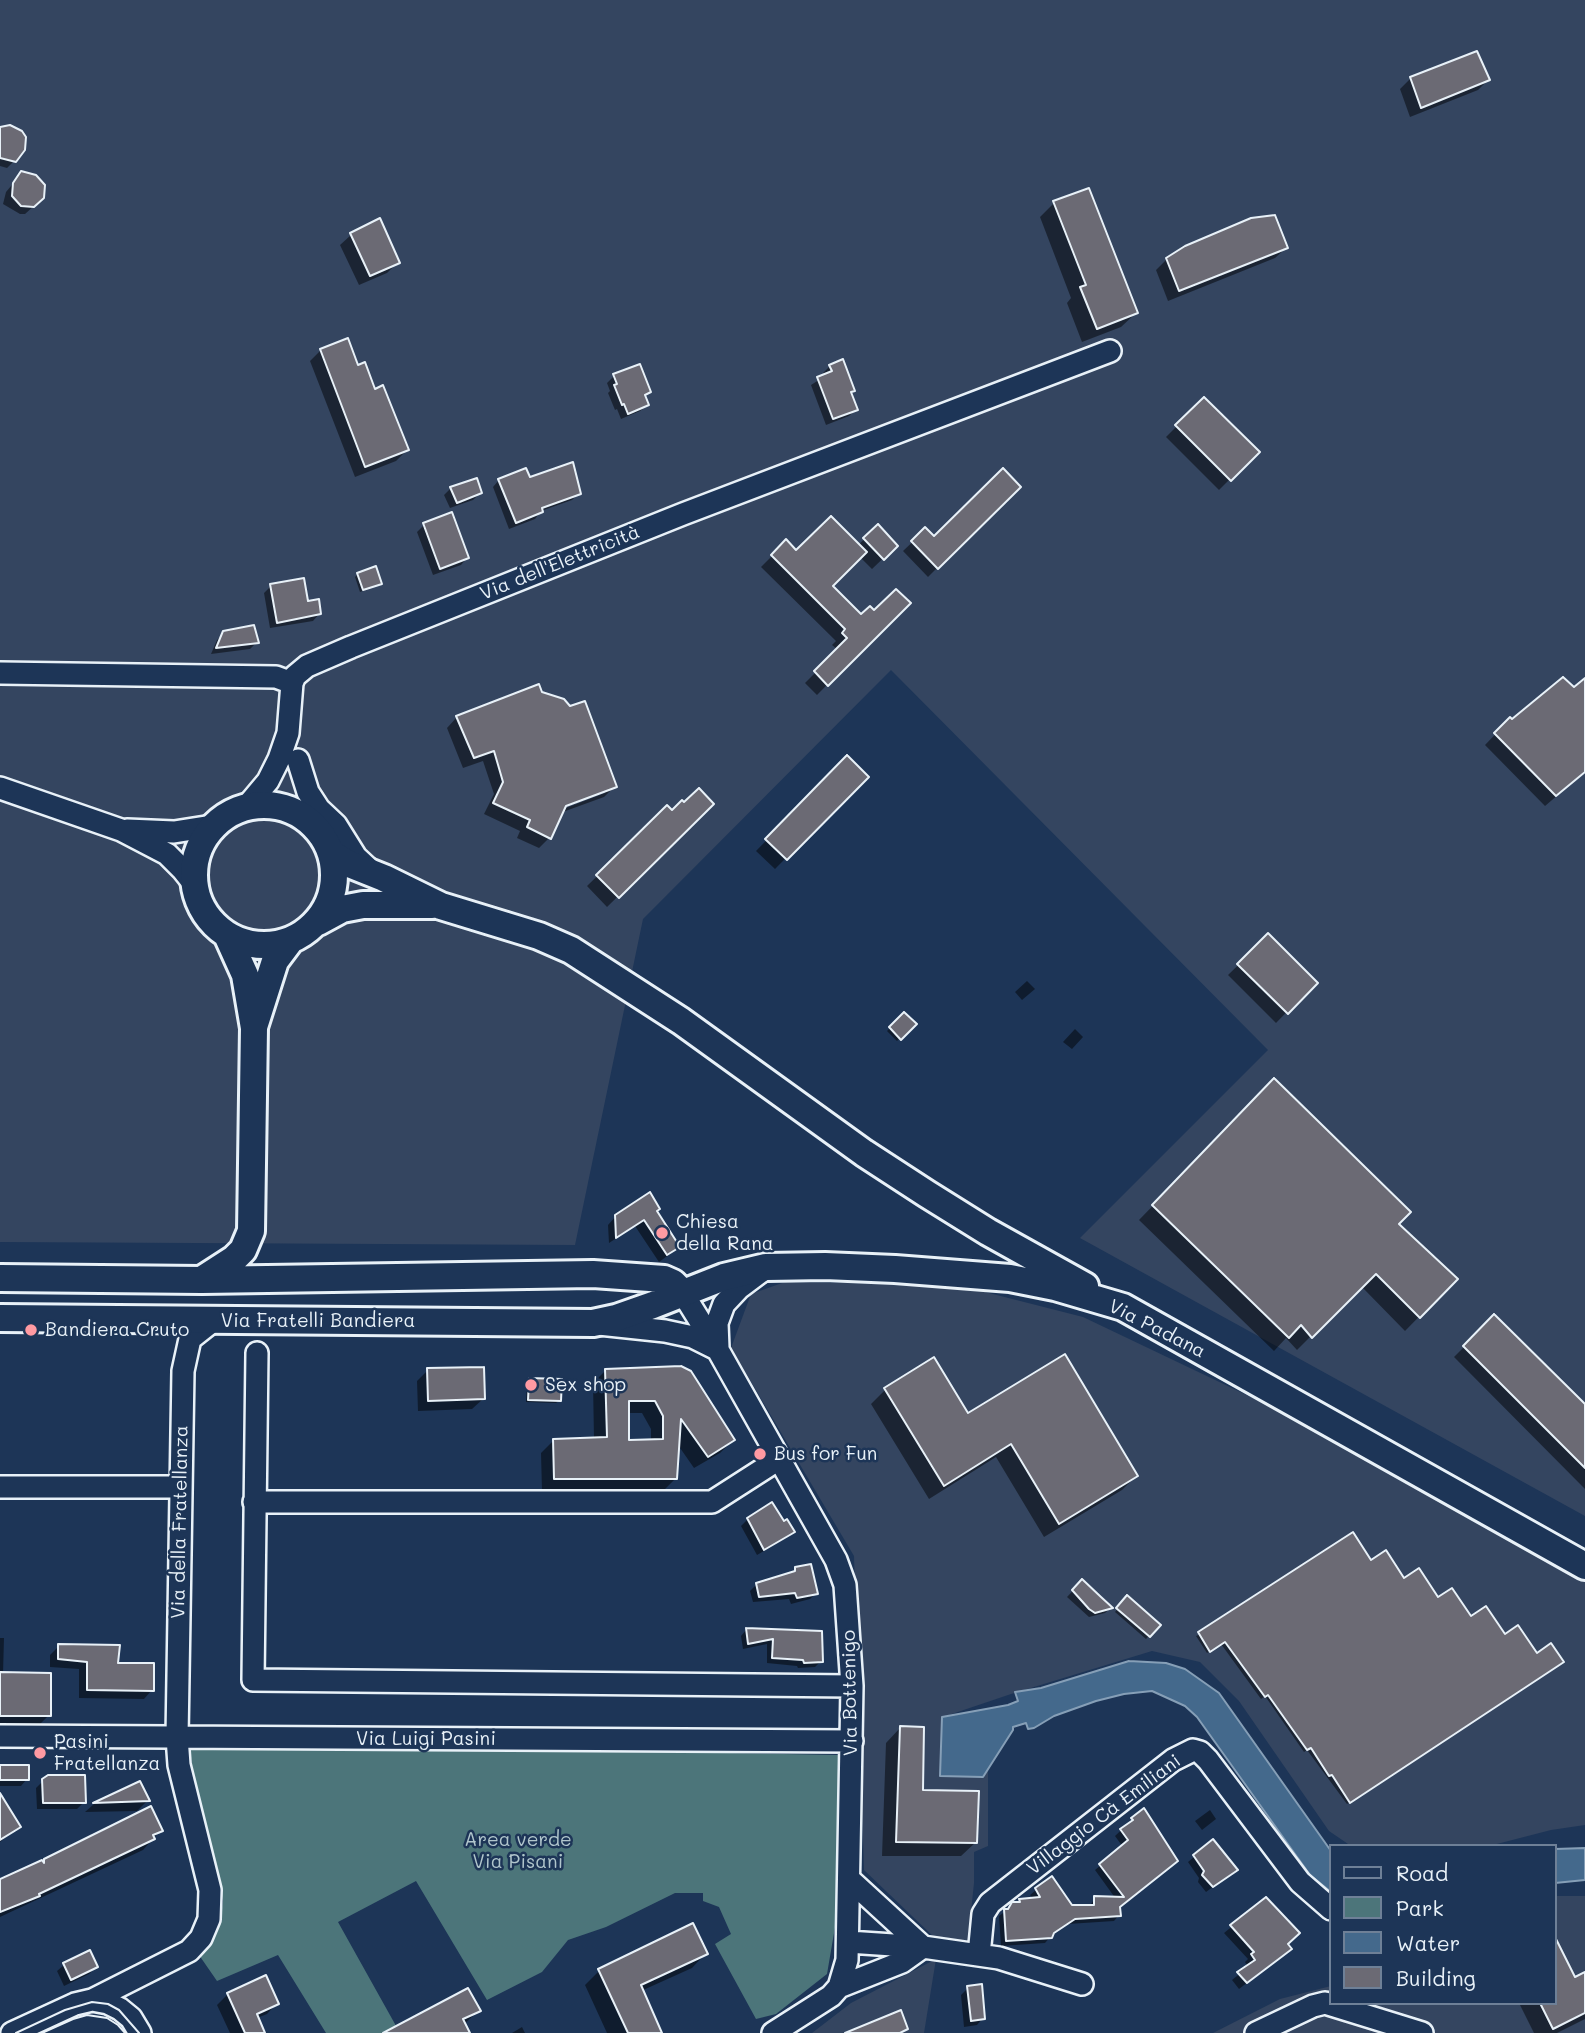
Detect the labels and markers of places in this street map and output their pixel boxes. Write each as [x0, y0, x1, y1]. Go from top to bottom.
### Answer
place label: Chiesa della Rana [676, 1211, 774, 1255]
marker: Chiesa della Rana [654, 1225, 670, 1241]
place label: Bandiera Cruto [45, 1319, 189, 1341]
marker: Bandiera Cruto [23, 1322, 39, 1338]
place label: Sex shop [545, 1374, 626, 1396]
marker: Sex shop [523, 1377, 539, 1393]
place label: Bus for Fun [774, 1443, 877, 1465]
marker: Bus for Fun [752, 1446, 768, 1462]
place label: Pasini Fratellanza [54, 1731, 160, 1775]
marker: Pasini Fratellanza [32, 1745, 48, 1761]

